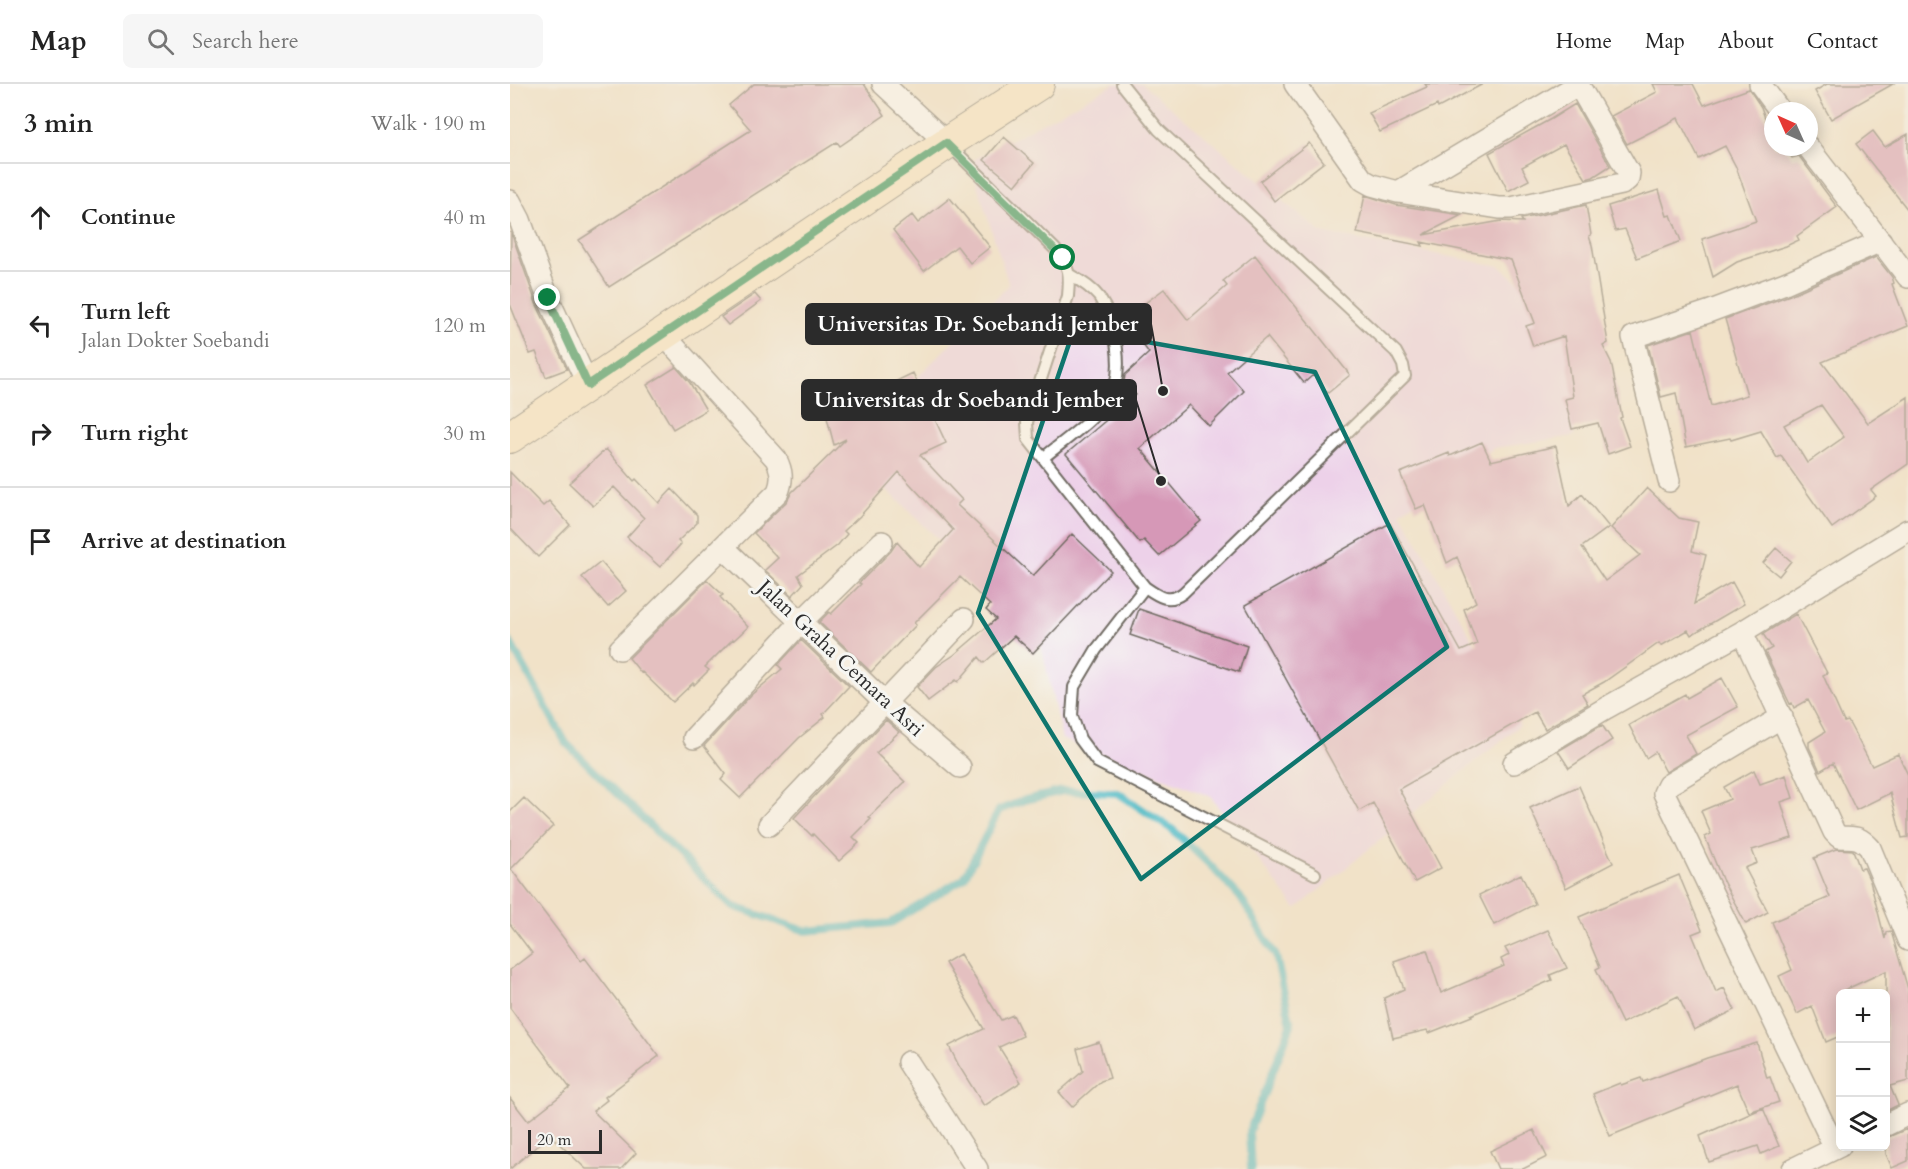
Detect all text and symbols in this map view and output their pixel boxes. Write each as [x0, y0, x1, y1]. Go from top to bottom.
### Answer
search box [123, 14, 543, 68]
text: Map [30, 22, 87, 60]
icon: search [144, 25, 177, 58]
text: Search here [192, 26, 299, 56]
text: Home [1556, 27, 1612, 56]
text: Map [1645, 27, 1685, 56]
text: About [1718, 27, 1774, 56]
text: Contact [1807, 27, 1878, 56]
north arrow [1764, 102, 1818, 156]
text: 3 min [24, 106, 93, 141]
text: Walk · 190 m [371, 110, 486, 137]
icon: ahead [24, 201, 57, 234]
text: Continue [81, 202, 176, 232]
text: 40 m [443, 204, 486, 231]
route start [1049, 244, 1075, 270]
route end [534, 284, 560, 310]
text: Turn left [81, 297, 170, 327]
callout: Universitas Dr. Soebandi Jember [806, 304, 1151, 344]
icon: left [24, 309, 57, 342]
text: Universitas Dr. Soebandi Jember [817, 309, 1139, 339]
text: 120 m [433, 312, 486, 339]
text: Jalan Dokter Soebandi [81, 327, 270, 354]
callout: Universitas dr Soebandi Jember [802, 380, 1136, 420]
text: Universitas dr Soebandi Jember [814, 385, 1124, 415]
icon: right [24, 417, 57, 450]
text: Turn right [81, 418, 188, 448]
text: 30 m [443, 420, 486, 447]
icon: arrive [24, 525, 57, 558]
text: Arrive at destination [81, 526, 286, 556]
street label: Jalan Graha Cemara Asri [749, 571, 930, 743]
map controls [1836, 989, 1890, 1151]
button: + [1836, 989, 1890, 1043]
button: − [1836, 1043, 1890, 1097]
button: layers [1836, 1097, 1890, 1151]
scale bar [528, 1127, 602, 1154]
text: 20 m [537, 1129, 571, 1151]

